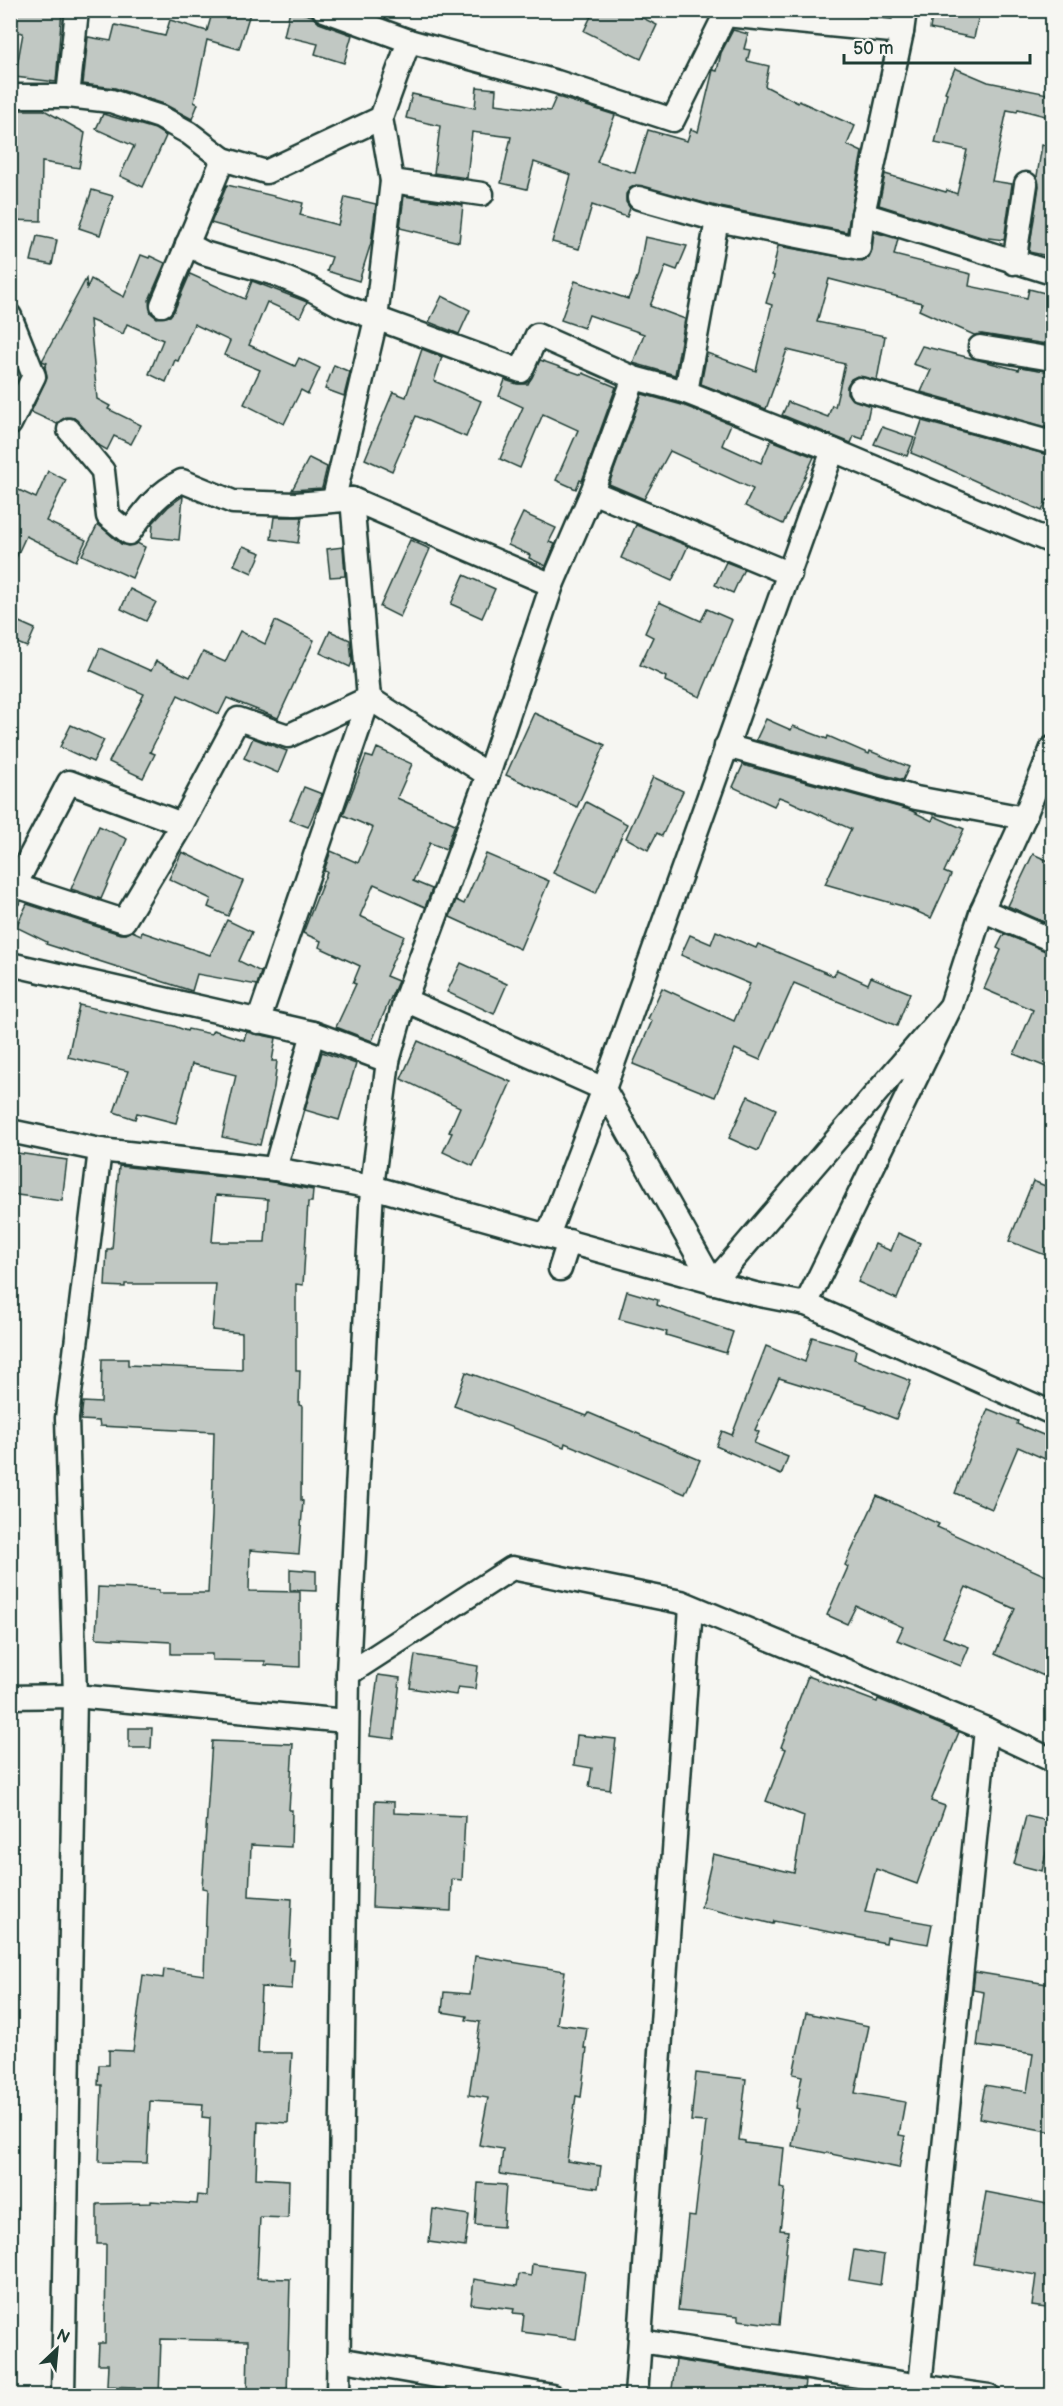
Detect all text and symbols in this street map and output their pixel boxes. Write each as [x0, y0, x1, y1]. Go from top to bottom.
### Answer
scale bar [844, 27, 1030, 65]
text: 50 m [853, 38, 894, 59]
north arrow [27, 2319, 87, 2379]
text: N [53, 2326, 72, 2348]

